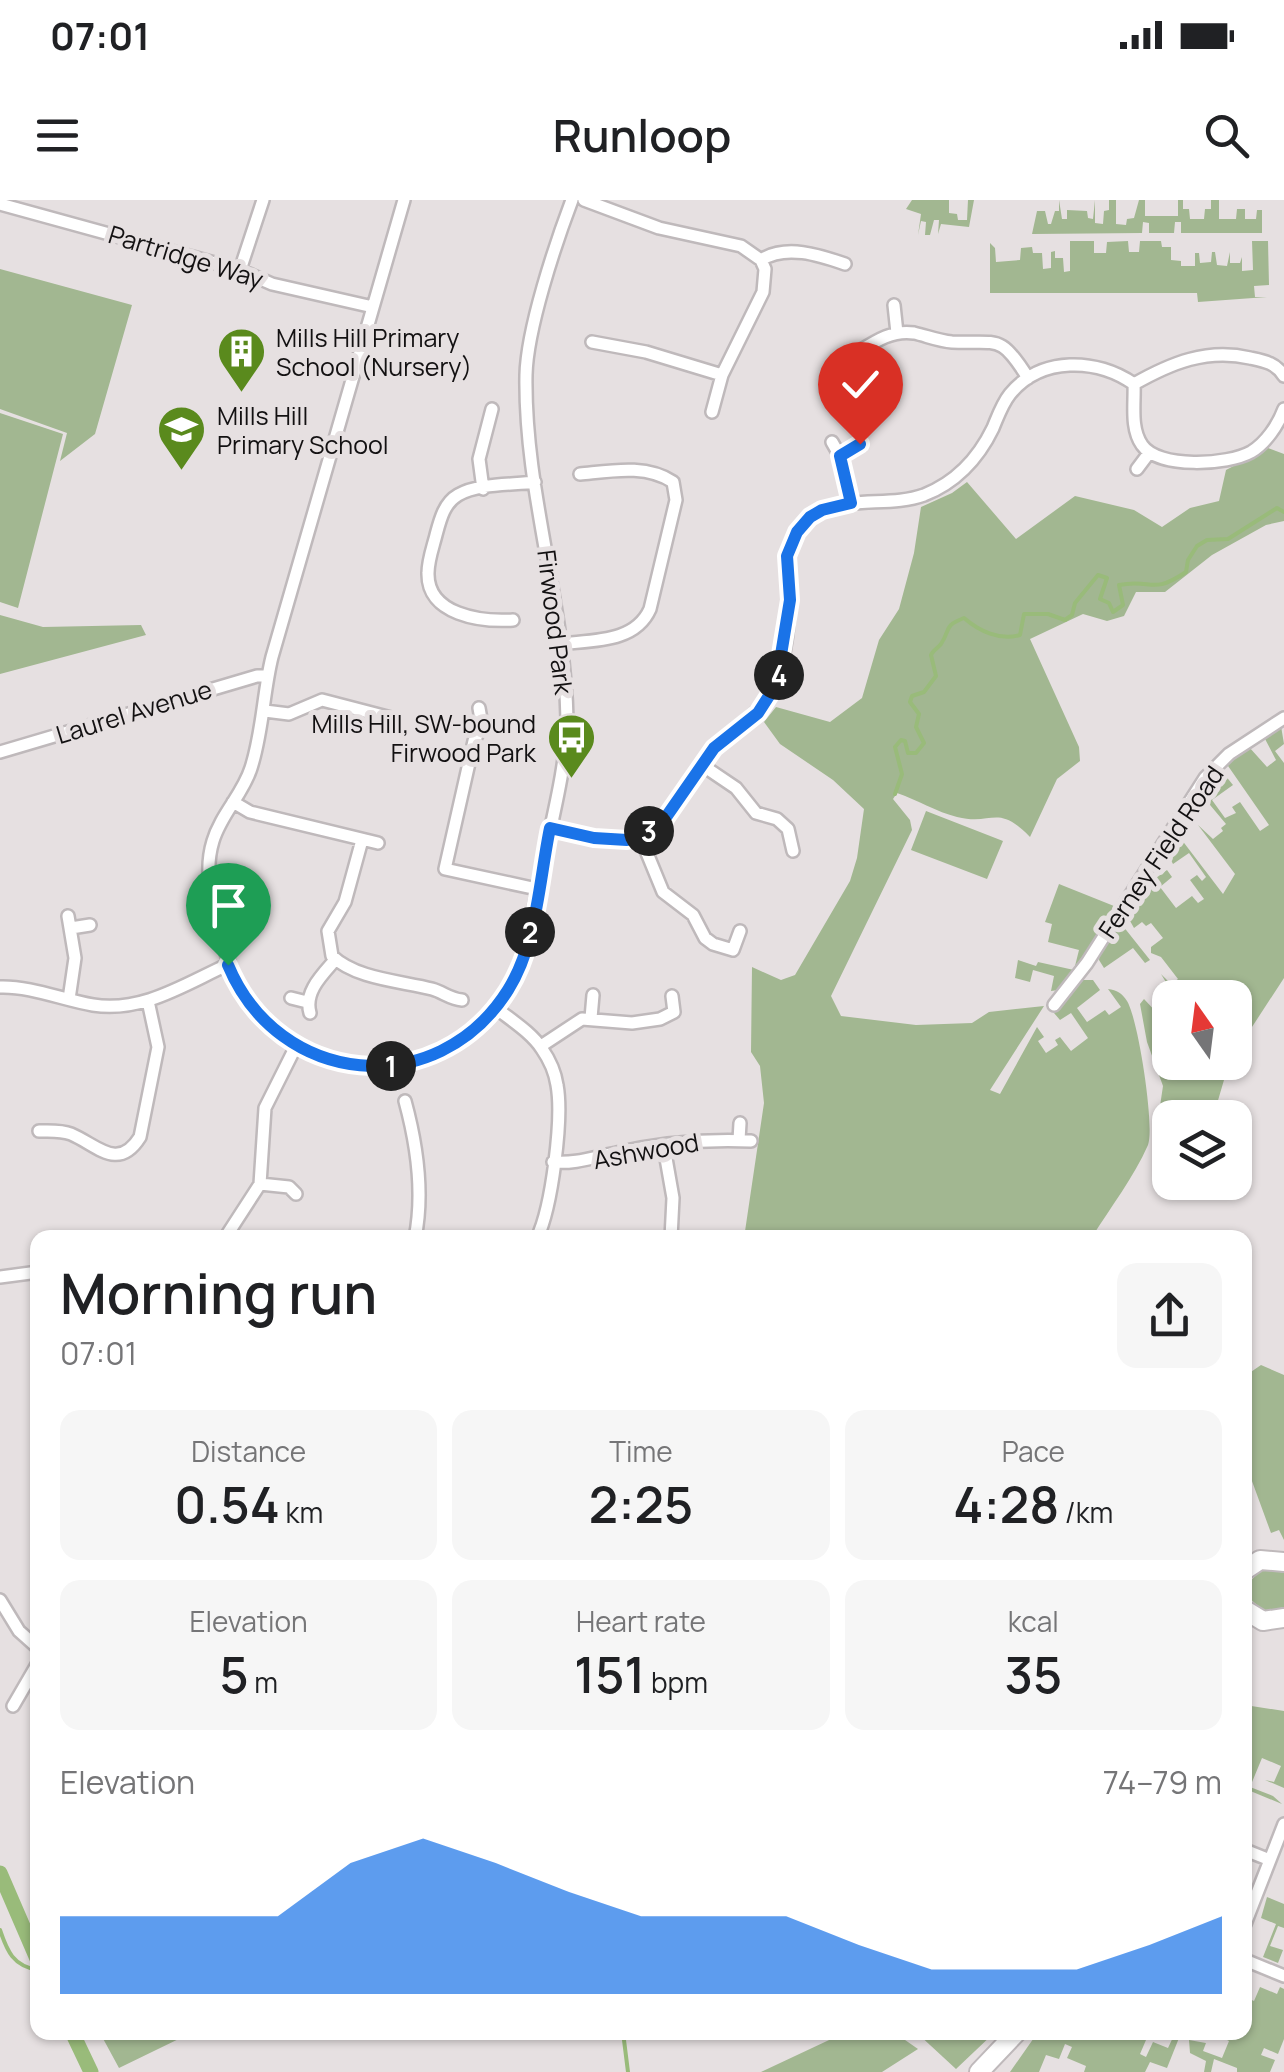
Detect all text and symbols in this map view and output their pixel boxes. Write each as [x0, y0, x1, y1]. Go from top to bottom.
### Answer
text: 07:01 [50, 9, 150, 61]
text: Runloop [553, 104, 731, 166]
icon: menu [30, 108, 85, 163]
icon: search [1199, 108, 1254, 163]
street label: Partridge Way [104, 216, 268, 297]
place label: Mills Hill Primary School (Nursery) [276, 320, 472, 384]
building icon: Mills Hill Primary School (Nursery) [215, 326, 267, 394]
pin [818, 342, 903, 445]
icon: check [833, 357, 888, 412]
place label: Mills Hill Primary School [217, 398, 389, 462]
school or university icon: Mills Hill Primary School [156, 404, 208, 472]
street label: Firwood Park [529, 548, 582, 697]
pin: 4 [754, 650, 804, 700]
text: 4 [770, 656, 788, 694]
street label: Laurel Avenue [52, 671, 216, 752]
place label: Mills Hill, SW-bound Firwood Park [311, 706, 537, 770]
bus stop icon: Mills Hill, SW-bound Firwood Park [545, 712, 597, 780]
street label: Ferney Field Road [1090, 759, 1231, 945]
pin: 3 [624, 806, 674, 856]
text: 3 [641, 812, 657, 850]
pin [186, 863, 271, 966]
icon: arrive [201, 878, 256, 933]
pin: 2 [505, 907, 555, 957]
text: 2 [522, 913, 538, 951]
north arrow [1152, 980, 1252, 1080]
map controls [1152, 980, 1252, 1200]
pin: 1 [366, 1041, 416, 1091]
text: 1 [385, 1047, 397, 1085]
button: layers [1152, 1100, 1252, 1200]
street label: Ashwood [590, 1124, 702, 1177]
text: Morning run [60, 1255, 377, 1331]
button: share [1117, 1263, 1222, 1368]
text: 07:01 [60, 1331, 137, 1375]
text: Distance [191, 1432, 306, 1470]
text: Time [609, 1432, 673, 1470]
text: Pace [1002, 1432, 1065, 1470]
text: 0.54 [174, 1470, 280, 1538]
text: 2:25 [589, 1470, 693, 1538]
text: 4:28 [953, 1470, 1059, 1538]
text: km [280, 1493, 323, 1531]
text: /km [1059, 1493, 1113, 1531]
text: Elevation [190, 1602, 308, 1640]
text: Heart rate [576, 1602, 706, 1640]
text: kcal [1008, 1602, 1059, 1640]
text: 5 [219, 1640, 249, 1708]
text: 151 [574, 1640, 645, 1708]
text: 35 [1004, 1640, 1062, 1708]
text: m [249, 1663, 278, 1701]
text: bpm [645, 1663, 708, 1701]
text: Elevation [60, 1760, 195, 1804]
text: 74–79 m [1103, 1760, 1222, 1804]

